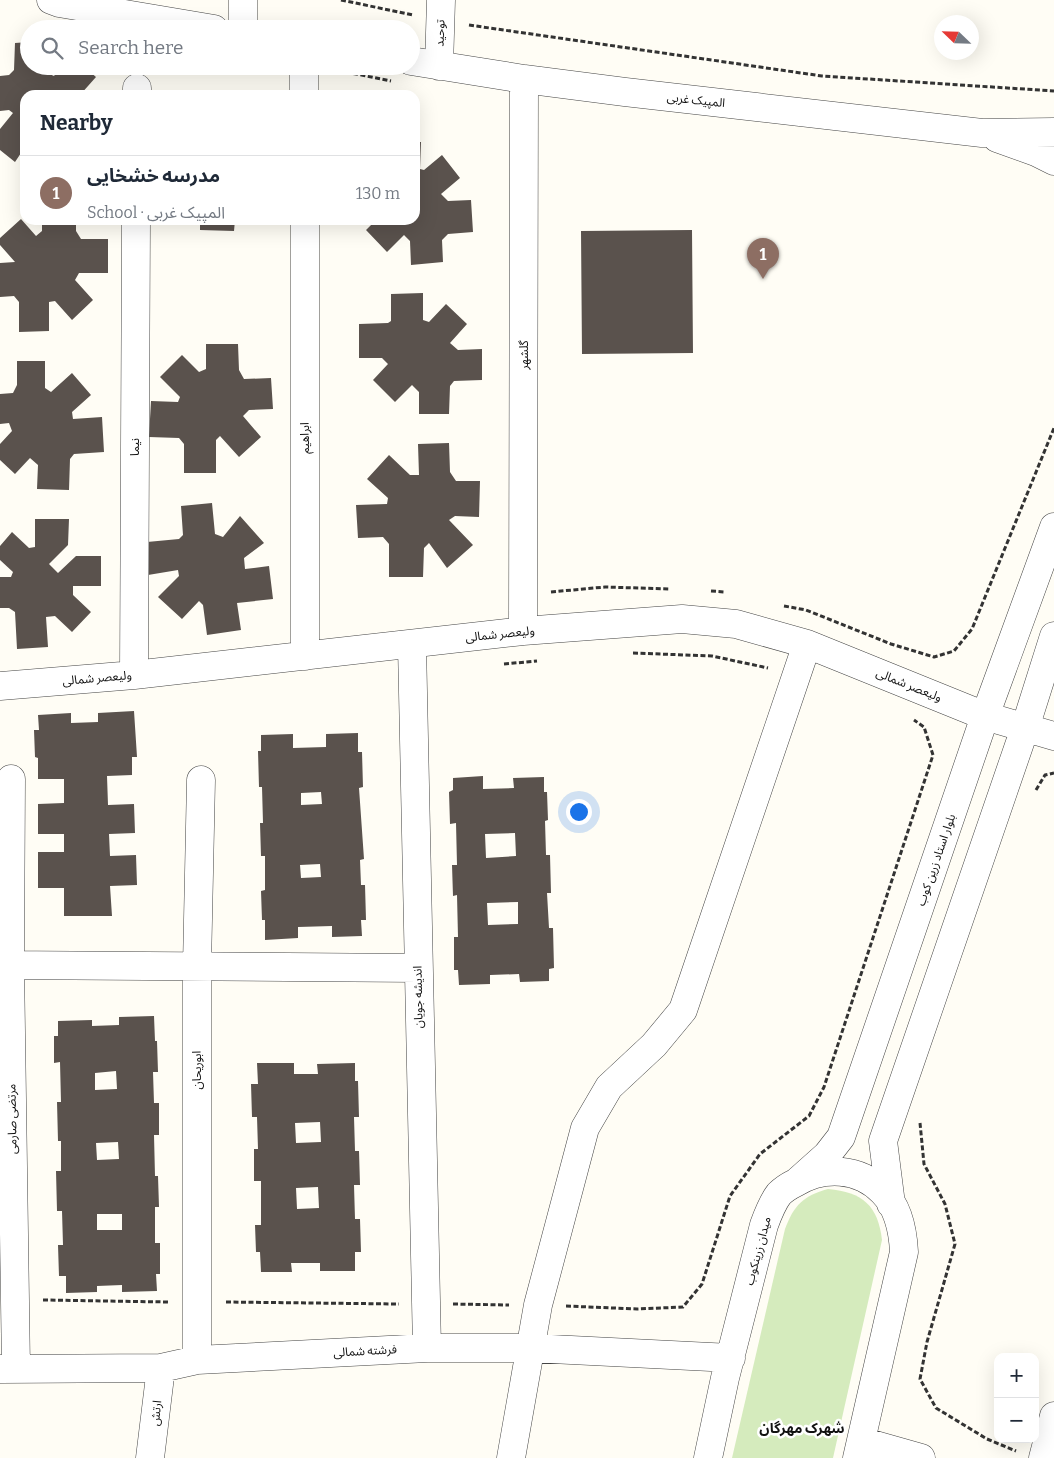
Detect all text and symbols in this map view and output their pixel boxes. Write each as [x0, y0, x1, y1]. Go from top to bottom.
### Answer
north arrow [934, 15, 979, 60]
street label: توحید [433, 19, 448, 47]
search box [20, 20, 420, 75]
icon: search [38, 34, 66, 62]
text: Search here [78, 36, 183, 59]
street label: المپیک غربی [666, 90, 726, 111]
text: Nearby [40, 110, 113, 136]
text: مدرسه خشخایی [87, 164, 220, 187]
text: 1 [53, 184, 59, 203]
text: 130 m [356, 184, 400, 203]
text: School · المپیک غربی [87, 203, 225, 222]
pin: 1 [747, 238, 779, 279]
street label: گلشهر [517, 339, 531, 371]
street label: ابراهیم [298, 422, 314, 454]
street label: نیما [128, 438, 142, 456]
street label: ولیعصر شمالی [465, 623, 535, 645]
street label: ولیعصر شمالی [874, 665, 944, 705]
street label: ولیعصر شمالی [62, 668, 132, 688]
your location [566, 799, 592, 825]
street label: بلوار استاد زرین کوب [914, 812, 959, 908]
street label: اندیشه جویان [410, 965, 426, 1028]
street label: ابوریحان [190, 1050, 204, 1089]
street label: مرتضی صارمی [4, 1084, 20, 1154]
street label: میدان زرینکوب [742, 1215, 774, 1287]
street label: فرشته شمالی [333, 1342, 397, 1360]
map controls [994, 1353, 1039, 1443]
button: + [994, 1353, 1039, 1398]
button: − [994, 1398, 1039, 1443]
street label: ارتش [148, 1399, 164, 1427]
district label: شهرک مهرگان [759, 1420, 845, 1437]

